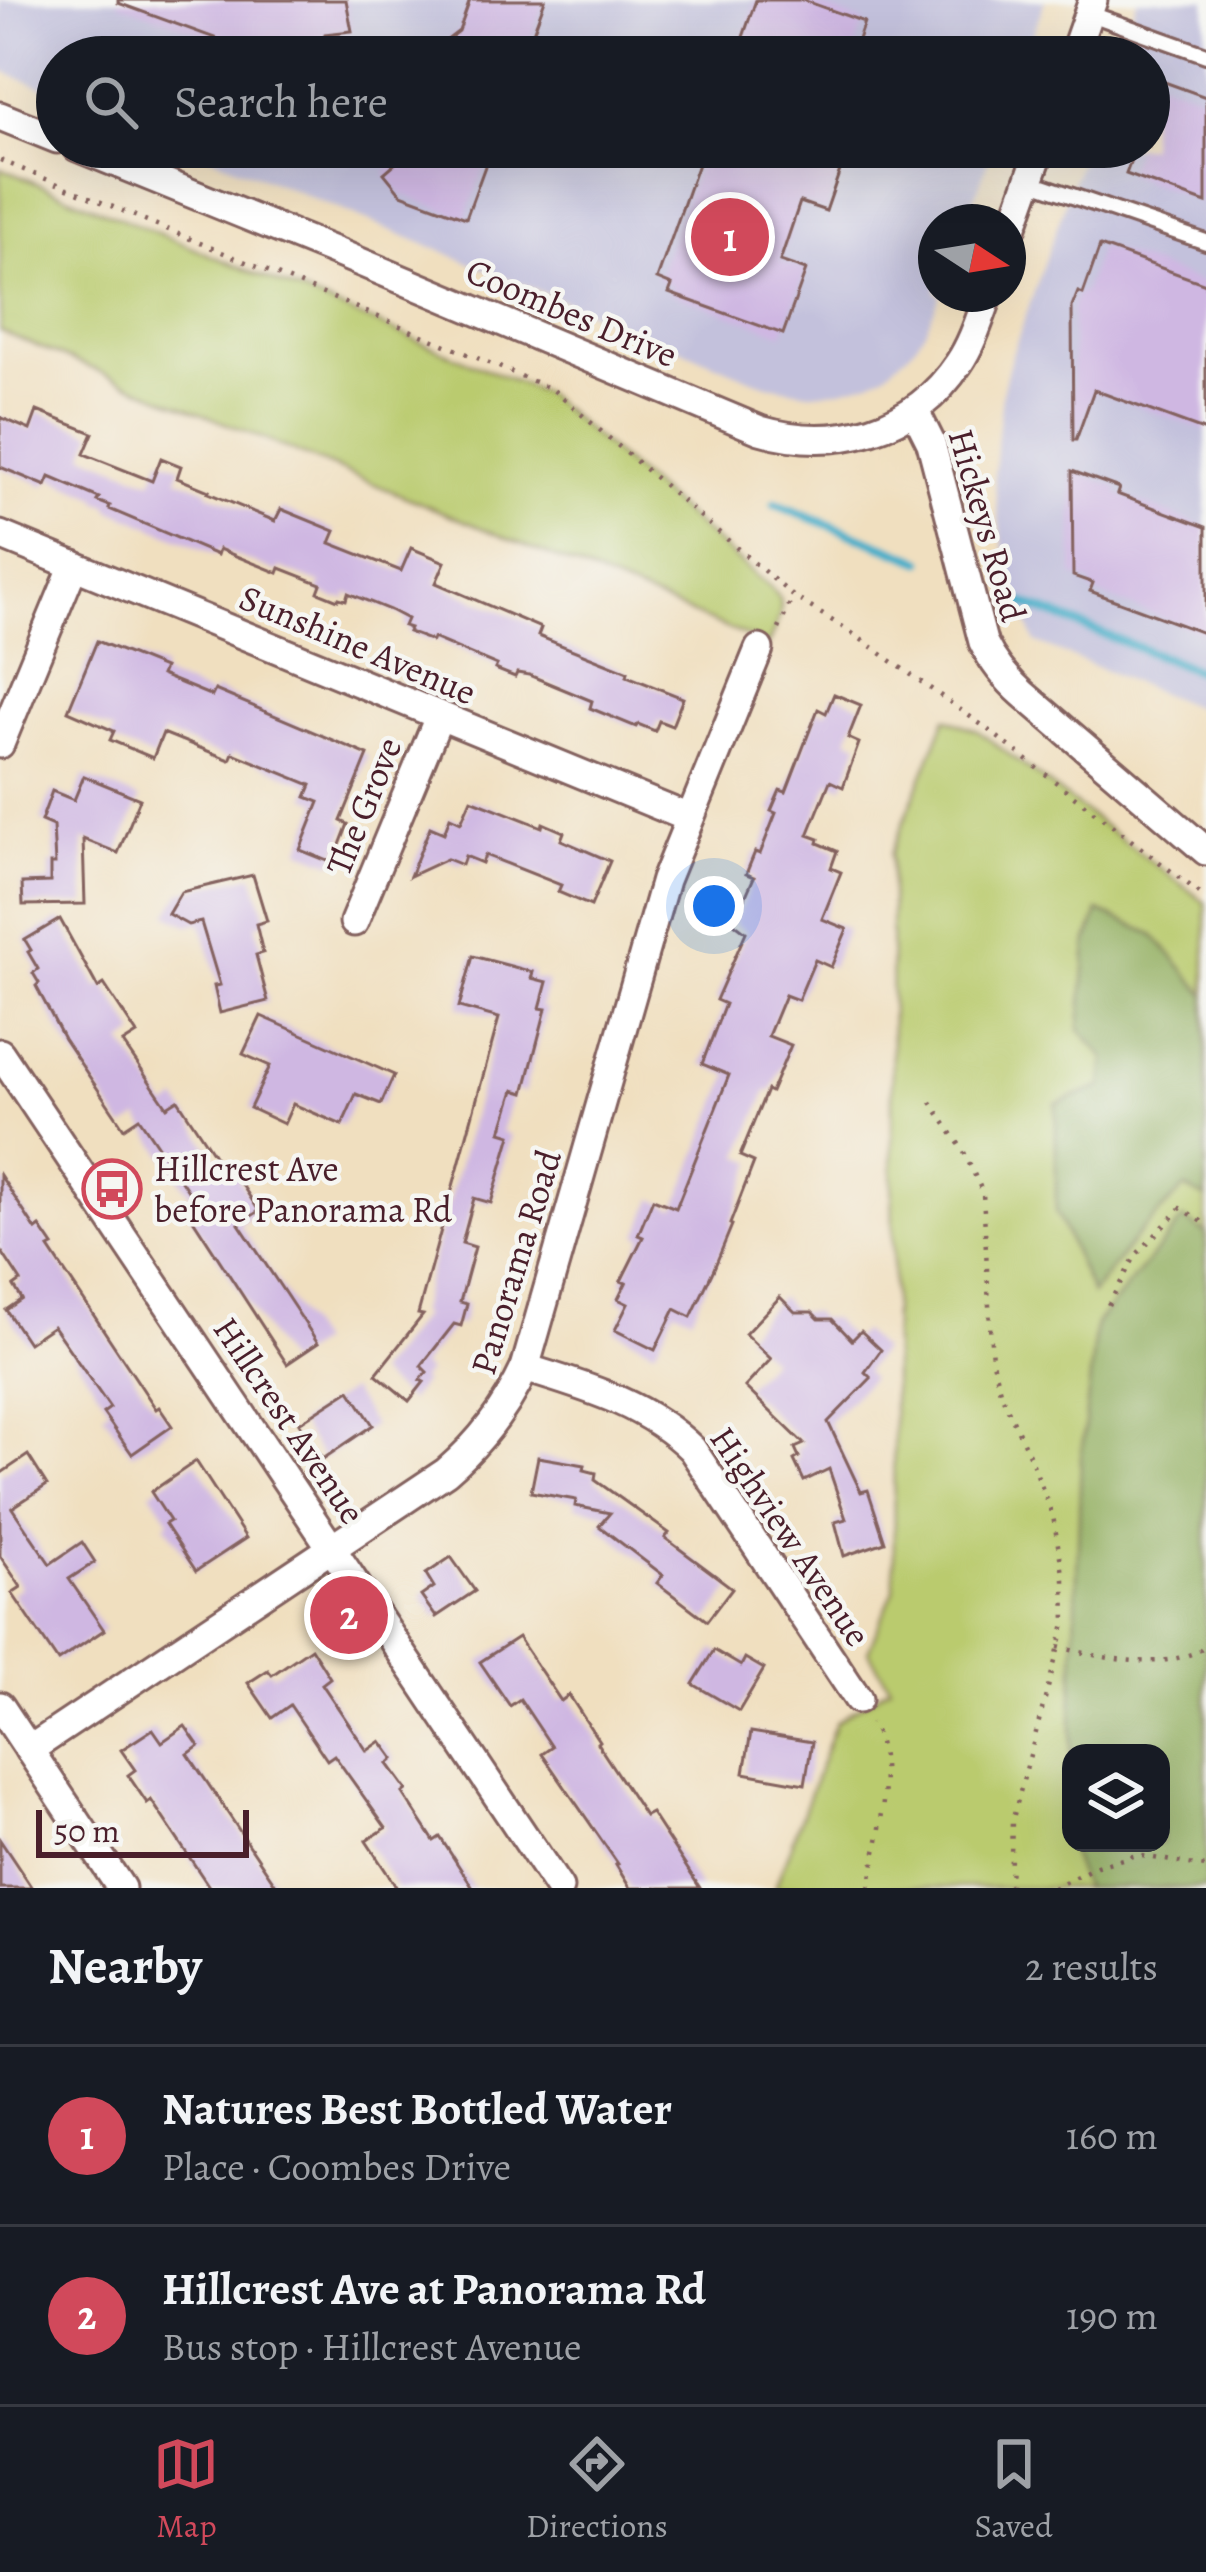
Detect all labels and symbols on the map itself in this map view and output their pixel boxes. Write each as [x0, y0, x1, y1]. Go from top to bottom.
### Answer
pin: 1 [691, 192, 769, 282]
north arrow [918, 204, 1026, 312]
street label: Coombes Drive [459, 246, 685, 379]
street label: Hickeys Road [937, 423, 1039, 628]
street label: Sunshine Avenue [232, 573, 484, 716]
street label: The Grove [314, 730, 413, 882]
your location [684, 876, 744, 936]
street label: Panorama Road [458, 1143, 573, 1381]
place label: Hillcrest Ave before Panorama Rd [154, 1144, 453, 1234]
bus stop icon: Hillcrest Ave before Panorama Rd [81, 1158, 143, 1220]
street label: Hillcrest Avenue [202, 1307, 377, 1533]
street label: Highview Avenue [699, 1417, 882, 1656]
pin: 2 [310, 1570, 388, 1660]
scale bar [36, 1804, 249, 1857]

